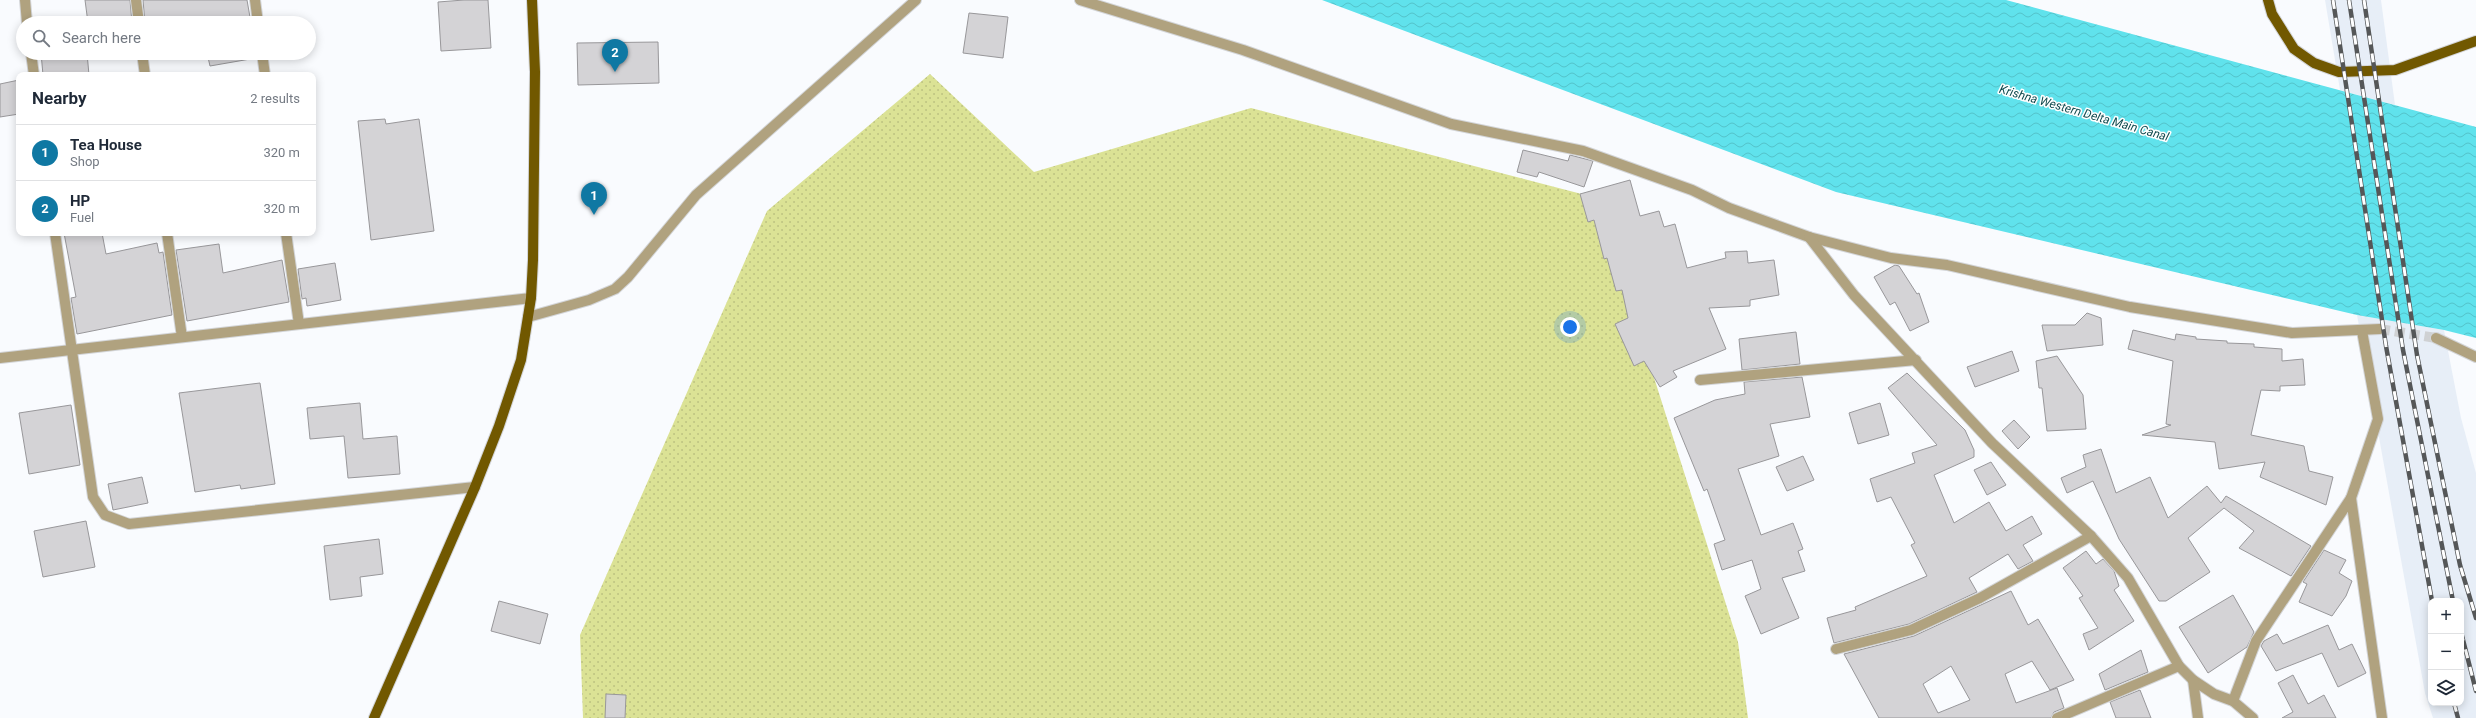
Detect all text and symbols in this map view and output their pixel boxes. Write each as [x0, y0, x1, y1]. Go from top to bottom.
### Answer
search box [16, 16, 316, 60]
icon: search [30, 27, 52, 49]
text: Search here [62, 29, 141, 47]
pin: 2 [602, 39, 628, 72]
water label: Krishna Western Delta Main Canal [1998, 82, 2171, 144]
text: Nearby [32, 88, 87, 108]
text: 2 results [250, 91, 300, 106]
text: Tea House [70, 136, 142, 154]
text: 1 [41, 145, 49, 160]
text: 320 m [263, 145, 300, 160]
text: Shop [70, 154, 100, 169]
pin: 1 [581, 182, 607, 215]
text: HP [70, 192, 90, 210]
text: 2 [41, 201, 49, 216]
text: 320 m [263, 201, 300, 216]
text: Fuel [70, 210, 94, 225]
your location [1560, 317, 1580, 337]
map controls [2428, 598, 2464, 706]
button: + [2428, 598, 2464, 634]
button: − [2428, 634, 2464, 670]
button: layers [2428, 670, 2464, 706]

